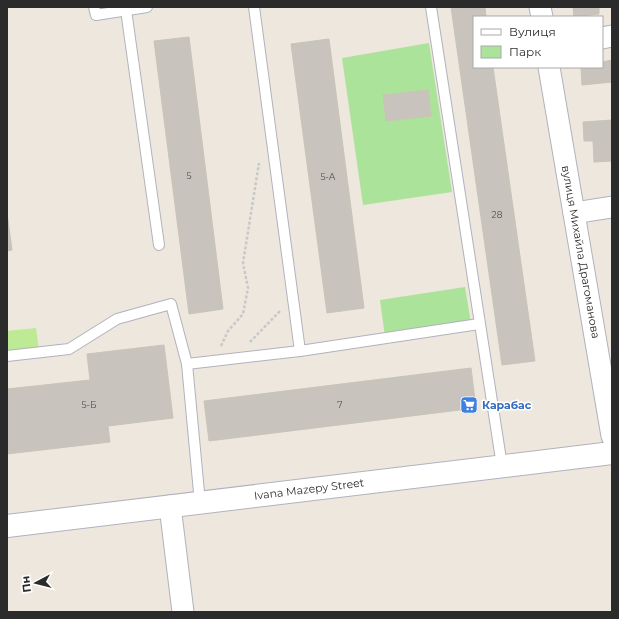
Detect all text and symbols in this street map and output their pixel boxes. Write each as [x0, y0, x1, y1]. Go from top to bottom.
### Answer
legend [473, 16, 603, 68]
text: Вулиця [509, 24, 556, 39]
text: Парк [509, 44, 541, 59]
street label: вулиця Михайла Драгоманова [559, 164, 603, 340]
house number: 5 [186, 170, 192, 181]
house number: 5-А [320, 171, 336, 182]
house number: 28 [492, 209, 503, 220]
supermarket icon: Карабас [459, 395, 479, 415]
place label: Карабас [482, 398, 532, 412]
house number: 5-Б [81, 399, 97, 410]
house number: 7 [337, 399, 343, 410]
street label: Ivana Mazepy Street [253, 475, 365, 503]
north arrow [16, 563, 56, 603]
text: Пн [18, 575, 34, 593]

